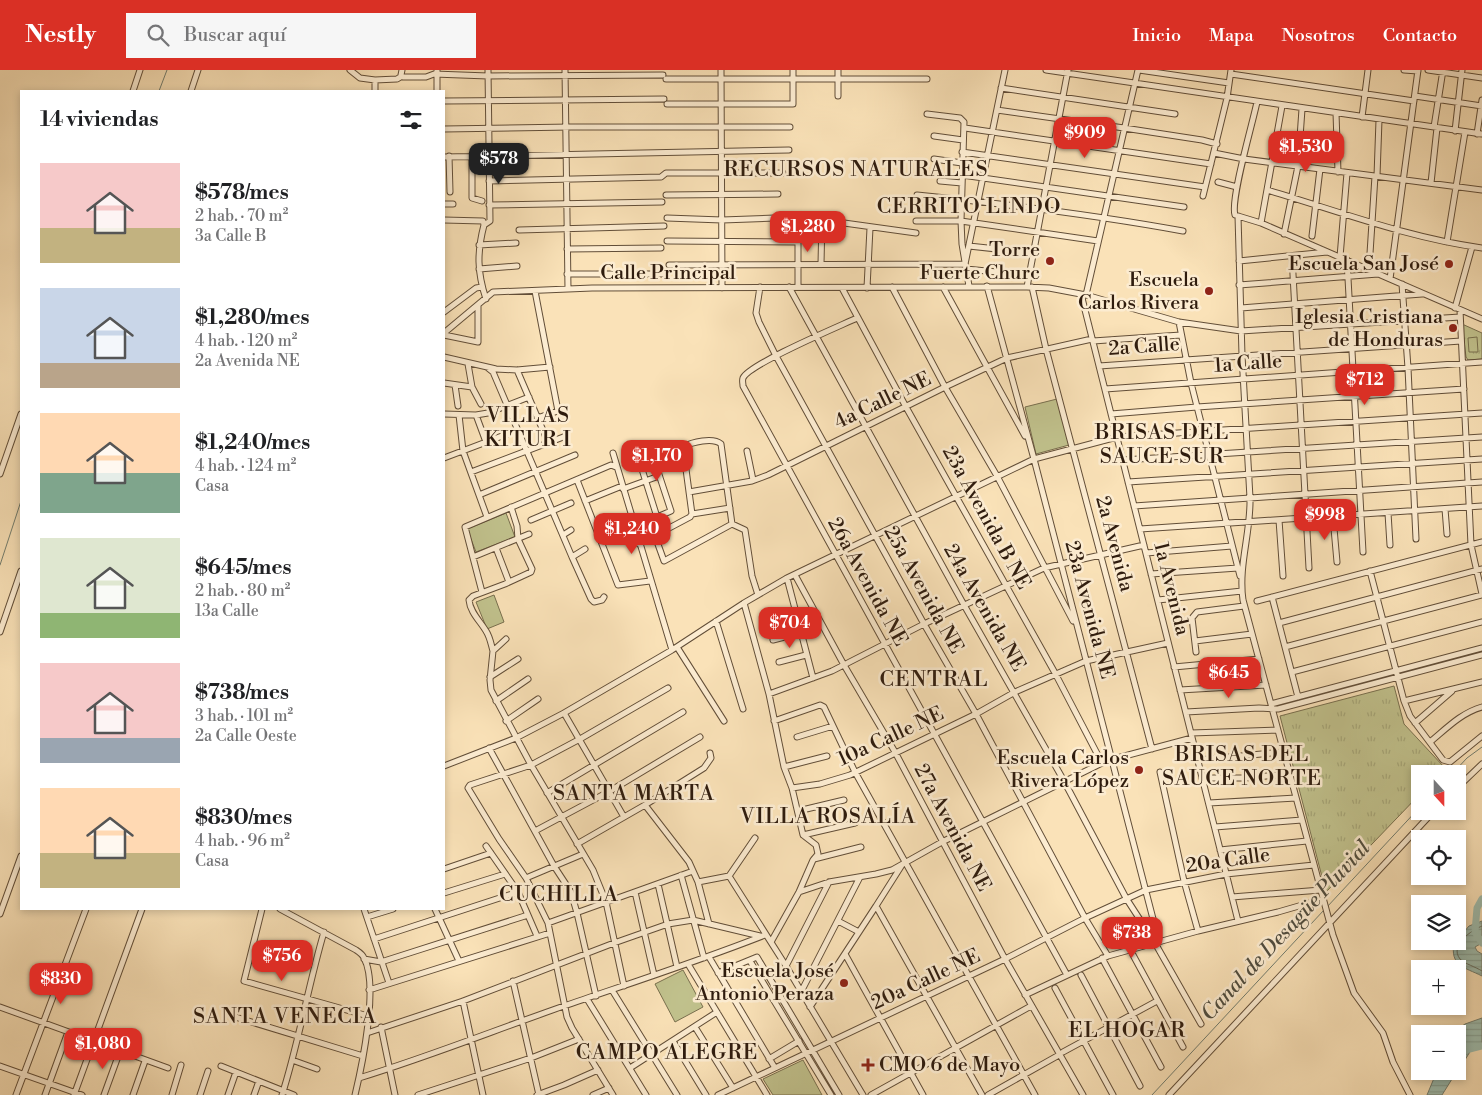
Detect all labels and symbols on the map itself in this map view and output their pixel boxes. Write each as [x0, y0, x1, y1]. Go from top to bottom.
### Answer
pin: $909 [1055, 116, 1115, 159]
pin: $1,530 [1265, 131, 1347, 173]
pin: $578 [469, 142, 529, 185]
district label: RECURSOS NATURALES [724, 157, 988, 183]
district label: CERRITO LINDO [877, 194, 1061, 220]
pin: $1,280 [767, 210, 849, 253]
place label: Torre Fuerte Churc [920, 238, 1040, 286]
place label: Escuela San José [1288, 252, 1439, 277]
marker: Torre Fuerte Churc [1044, 255, 1056, 267]
marker: Escuela San José [1443, 258, 1455, 270]
street label: Calle Principal [600, 261, 736, 286]
place label: Escuela Carlos Rivera [1078, 268, 1200, 316]
marker: Escuela Carlos Rivera [1203, 285, 1215, 297]
place label: Iglesia Cristiana de Honduras [1295, 305, 1444, 353]
marker: Iglesia Cristiana de Honduras [1447, 322, 1459, 334]
street label: 2a Calle [1107, 332, 1181, 362]
street label: 1a Calle [1213, 349, 1283, 379]
pin: $712 [1335, 364, 1395, 406]
street label: 4a Calle NE [830, 367, 936, 435]
district label: VILLAS KITUR I [484, 403, 572, 453]
district label: BRISAS DEL SAUCE SUR [1094, 420, 1229, 470]
pin: $1,170 [616, 440, 698, 482]
street label: 23a Avenida B NE [936, 442, 1036, 594]
street label: 2a Avenida [1089, 493, 1139, 595]
pin: $998 [1295, 498, 1355, 541]
pin: $1,240 [591, 512, 673, 555]
street label: 26a Avenida NE [821, 513, 913, 651]
street label: 25a Avenida NE [878, 522, 968, 658]
street label: 23a Avenida NE [1059, 538, 1119, 682]
street label: 24a Avenida NE [937, 540, 1031, 676]
street label: 1a Avenida [1147, 540, 1195, 639]
pin: $704 [760, 606, 820, 649]
pin: $645 [1199, 656, 1259, 699]
district label: CENTRAL [880, 667, 988, 693]
street label: 10a Calle NE [834, 702, 948, 772]
district label: BRISAS DEL SAUCE NORTE [1162, 742, 1322, 792]
place label: Escuela Carlos Rivera López [997, 746, 1129, 794]
street label: 27a Avenida NE [908, 760, 996, 896]
marker: Escuela Carlos Rivera López [1133, 764, 1145, 776]
north arrow [1411, 765, 1466, 820]
district label: SANTA MARTA [553, 781, 715, 807]
district label: VILLA ROSALÍA [739, 802, 916, 830]
water label: Canal de Desagüe Pluvial [1196, 835, 1376, 1026]
street label: 20a Calle [1184, 843, 1272, 879]
district label: CUCHILLA [499, 882, 619, 908]
pin: $738 [1102, 916, 1162, 959]
pin: $756 [252, 940, 312, 982]
street label: 20a Calle NE [867, 944, 985, 1016]
place label: Escuela José Antonio Peraza [695, 959, 835, 1007]
pin: $830 [31, 962, 91, 1005]
marker: Escuela José Antonio Peraza [838, 977, 850, 989]
district label: SANTA VENECIA [193, 1004, 377, 1030]
district label: EL HOGAR [1068, 1018, 1186, 1044]
pin: $1,080 [62, 1028, 144, 1070]
district label: CAMPO ALEGRE [576, 1040, 758, 1066]
place label: CMO 6 de Mayo [879, 1053, 1020, 1078]
marker: CMO 6 de Mayo [861, 1058, 875, 1072]

